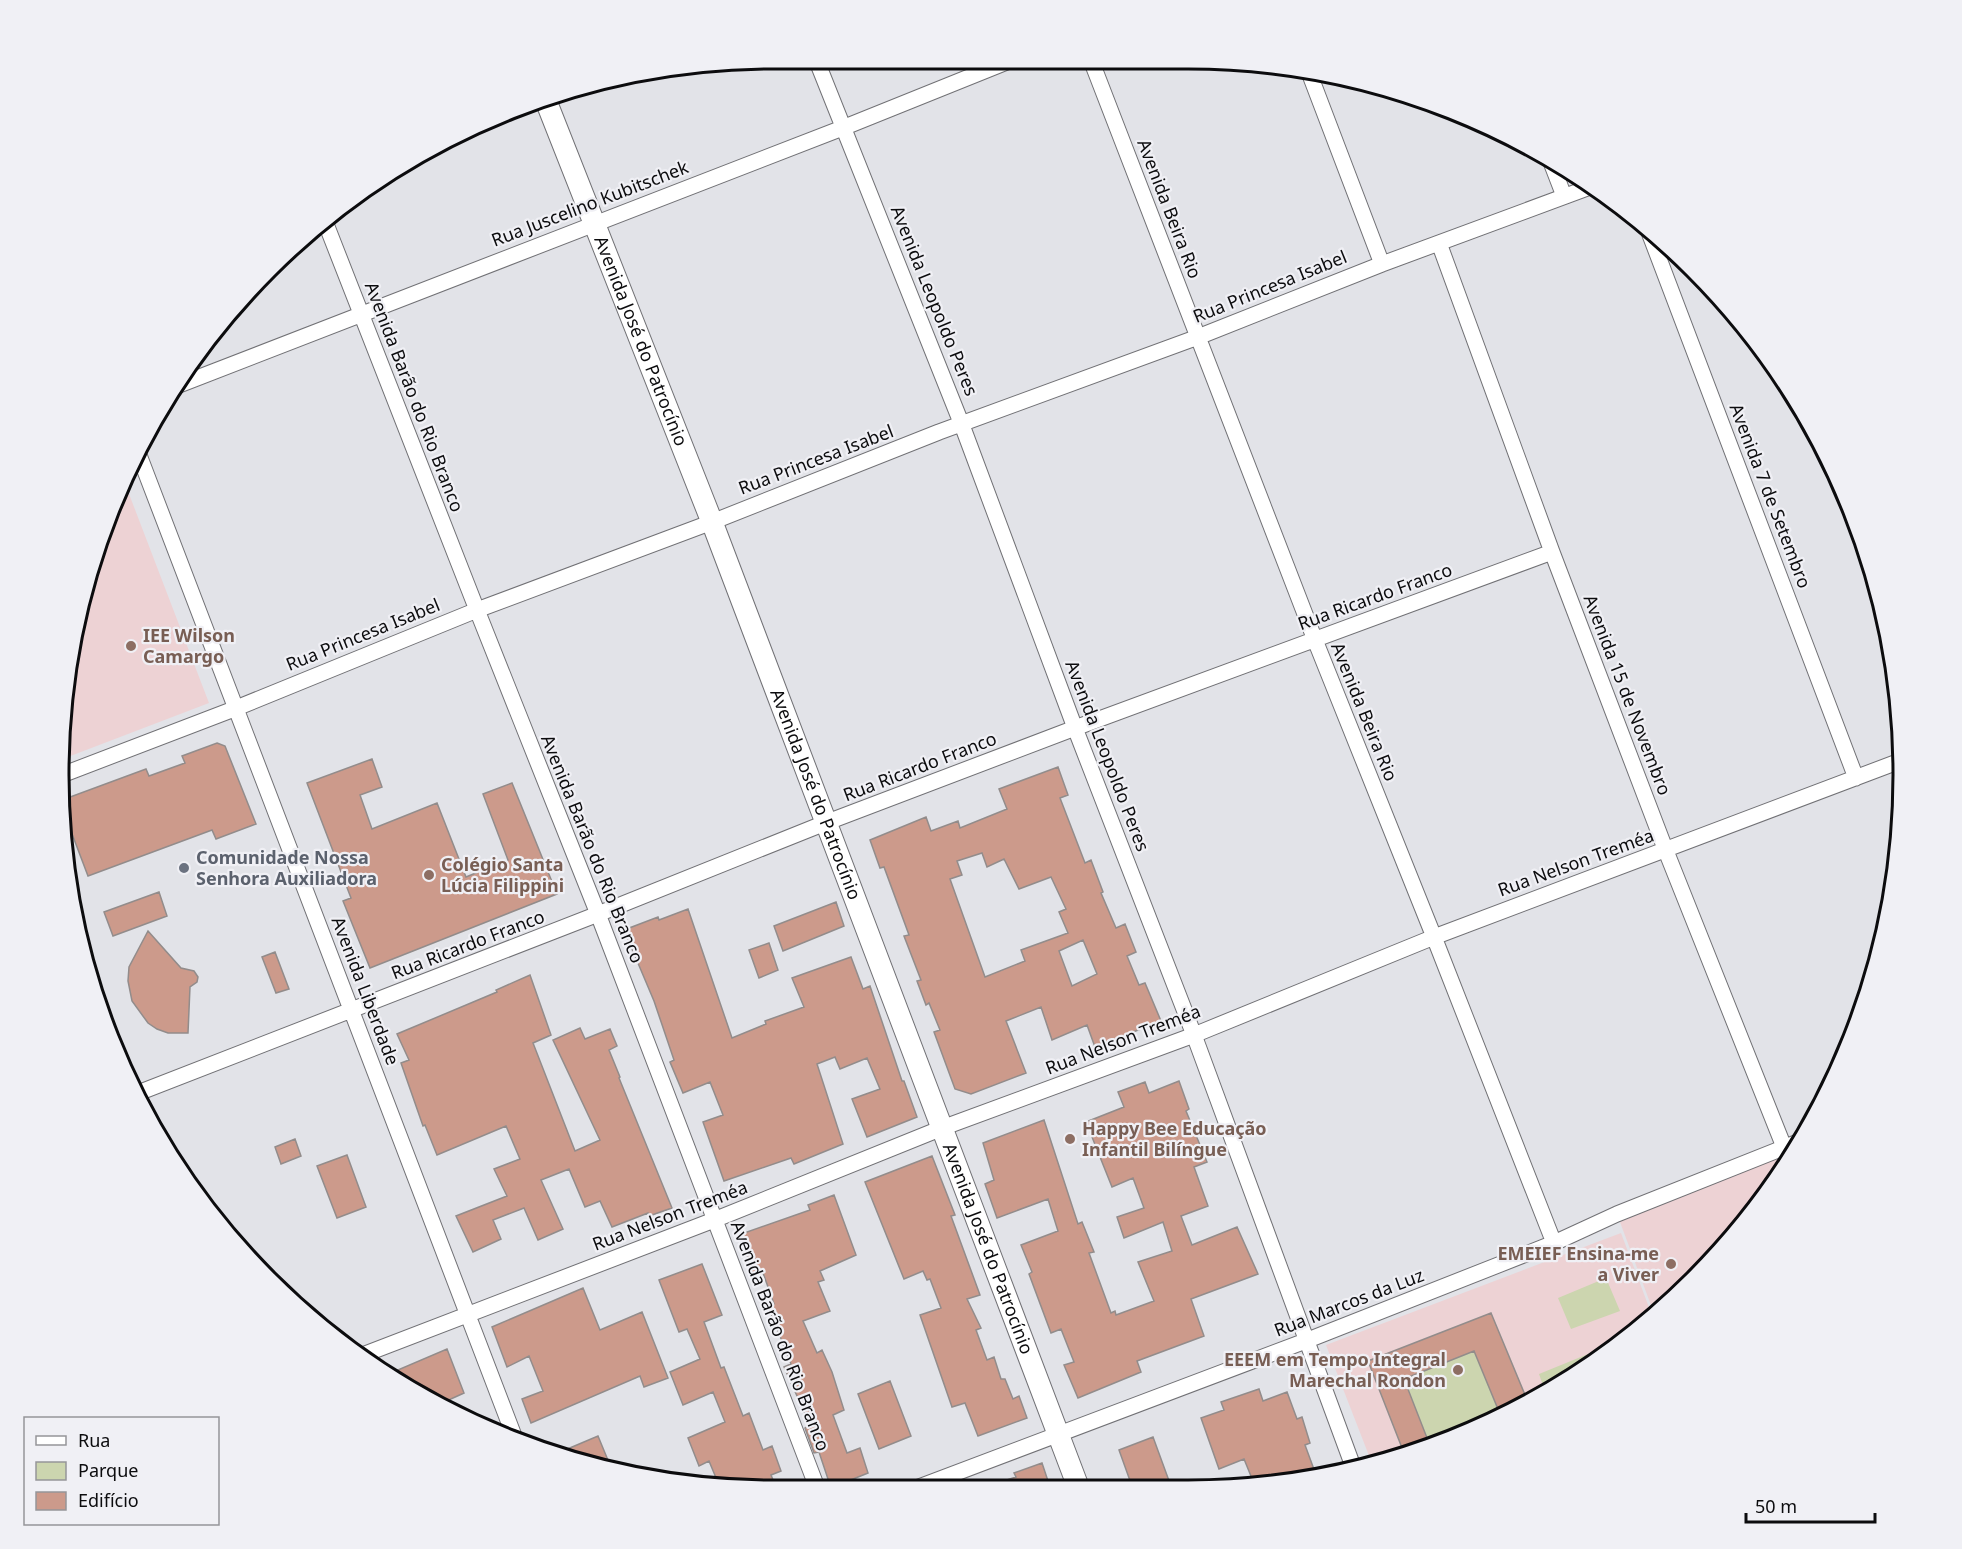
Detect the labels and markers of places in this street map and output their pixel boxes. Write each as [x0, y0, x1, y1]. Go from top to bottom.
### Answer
place label: IEE Wilson Camargo [143, 623, 235, 668]
marker: IEE Wilson Camargo [124, 639, 138, 653]
place label: Comunidade Nossa Senhora Auxiliadora [196, 845, 377, 890]
place label: Colégio Santa Lúcia Filippini [441, 852, 564, 897]
marker: Comunidade Nossa Senhora Auxiliadora [177, 861, 191, 875]
marker: Colégio Santa Lúcia Filippini [422, 868, 436, 882]
place label: Happy Bee Educação Infantil Bilíngue [1082, 1116, 1267, 1161]
marker: Happy Bee Educação Infantil Bilíngue [1063, 1132, 1077, 1146]
place label: EMEIEF Ensina-me a Viver [1497, 1241, 1659, 1286]
marker: EMEIEF Ensina-me a Viver [1664, 1257, 1678, 1271]
place label: EEEM em Tempo Integral Marechal Rondon [1224, 1347, 1446, 1392]
marker: EEEM em Tempo Integral Marechal Rondon [1451, 1363, 1465, 1377]

